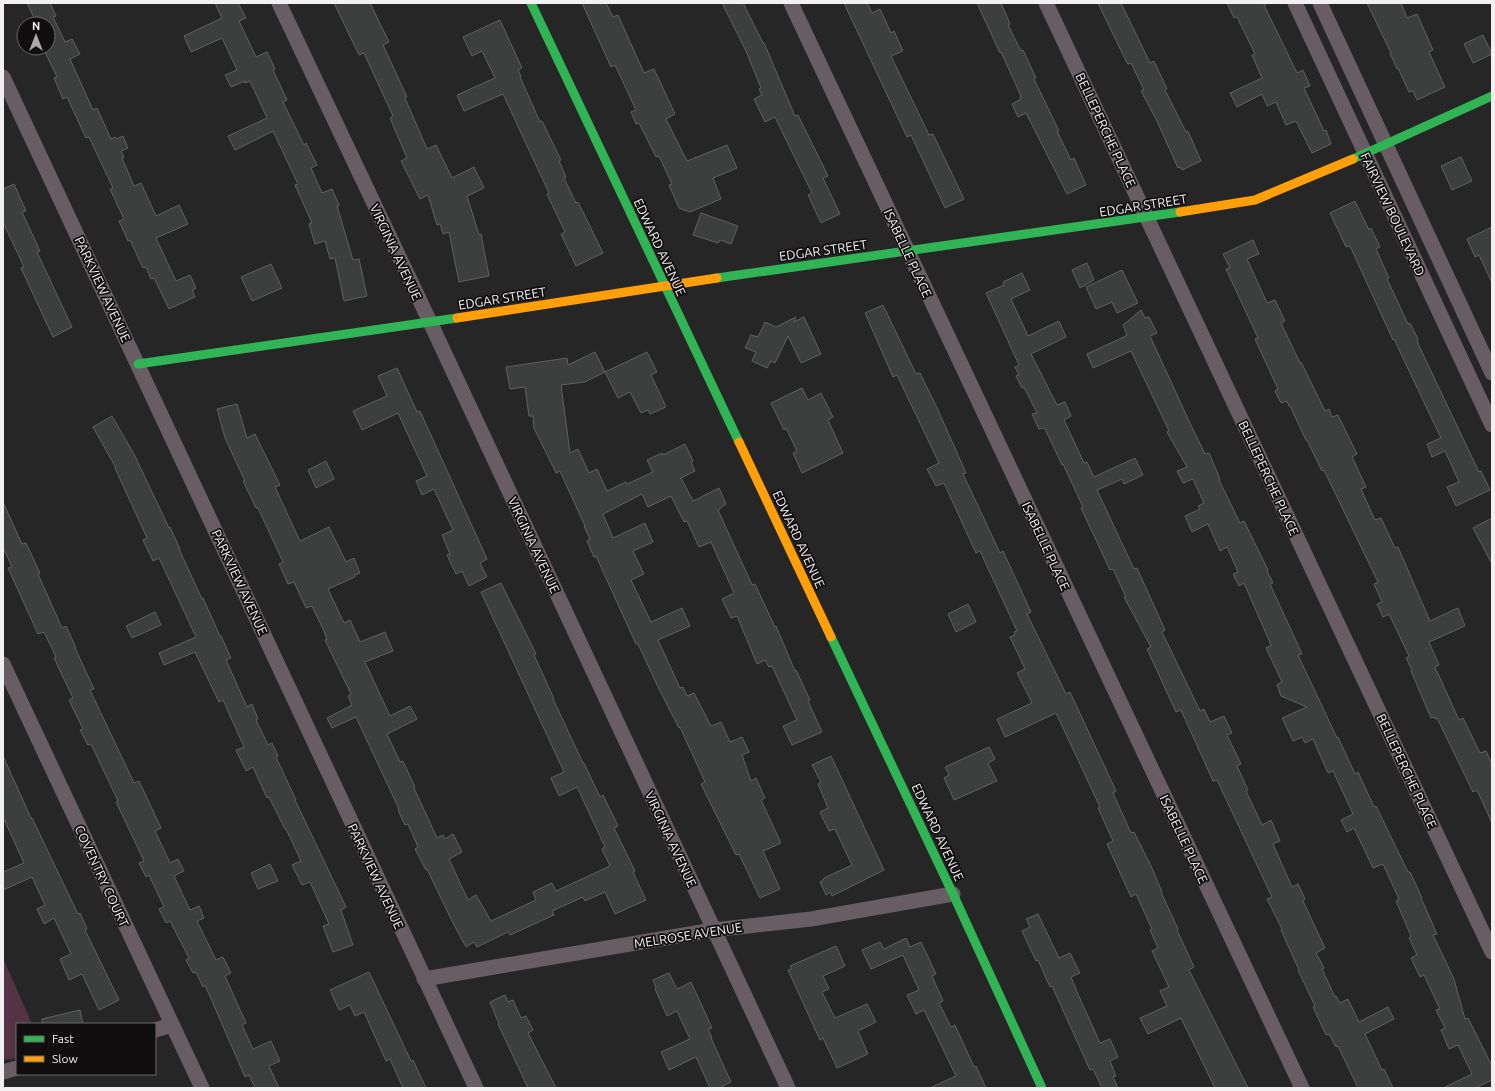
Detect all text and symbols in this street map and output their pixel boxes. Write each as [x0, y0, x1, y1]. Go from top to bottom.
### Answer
north arrow [16, 16, 56, 56]
text: N [32, 20, 40, 32]
street label: BELLEPERCHE PLACE [1073, 70, 1139, 190]
street label: FAIRVIEW BOULEVARD [1358, 150, 1428, 278]
street label: EDGAR STREET [1098, 191, 1188, 219]
street label: EDWARD AVENUE [631, 196, 689, 298]
street label: VIRGINIA AVENUE [368, 202, 424, 302]
street label: ISABELLE PLACE [881, 207, 935, 299]
street label: PARKVIEW AVENUE [72, 234, 134, 344]
street label: EDGAR STREET [778, 237, 868, 263]
street label: EDGAR STREET [457, 284, 547, 312]
street label: BELLEPERCHE PLACE [1236, 418, 1302, 538]
street label: EDWARD AVENUE [770, 488, 828, 590]
street label: VIRGINIA AVENUE [506, 495, 562, 595]
street label: ISABELLE PLACE [1019, 500, 1073, 592]
street label: PARKVIEW AVENUE [209, 527, 271, 637]
street label: BELLEPERCHE PLACE [1374, 711, 1440, 831]
street label: EDWARD AVENUE [909, 781, 967, 883]
street label: VIRGINIA AVENUE [643, 789, 699, 889]
street label: ISABELLE PLACE [1157, 793, 1211, 885]
street label: PARKVIEW AVENUE [345, 821, 407, 931]
street label: COVENTRY COURT [72, 823, 132, 929]
street label: MELROSE AVENUE [633, 920, 743, 950]
legend [16, 1023, 156, 1075]
text: Fast [52, 1032, 74, 1045]
text: Slow [52, 1052, 78, 1065]

